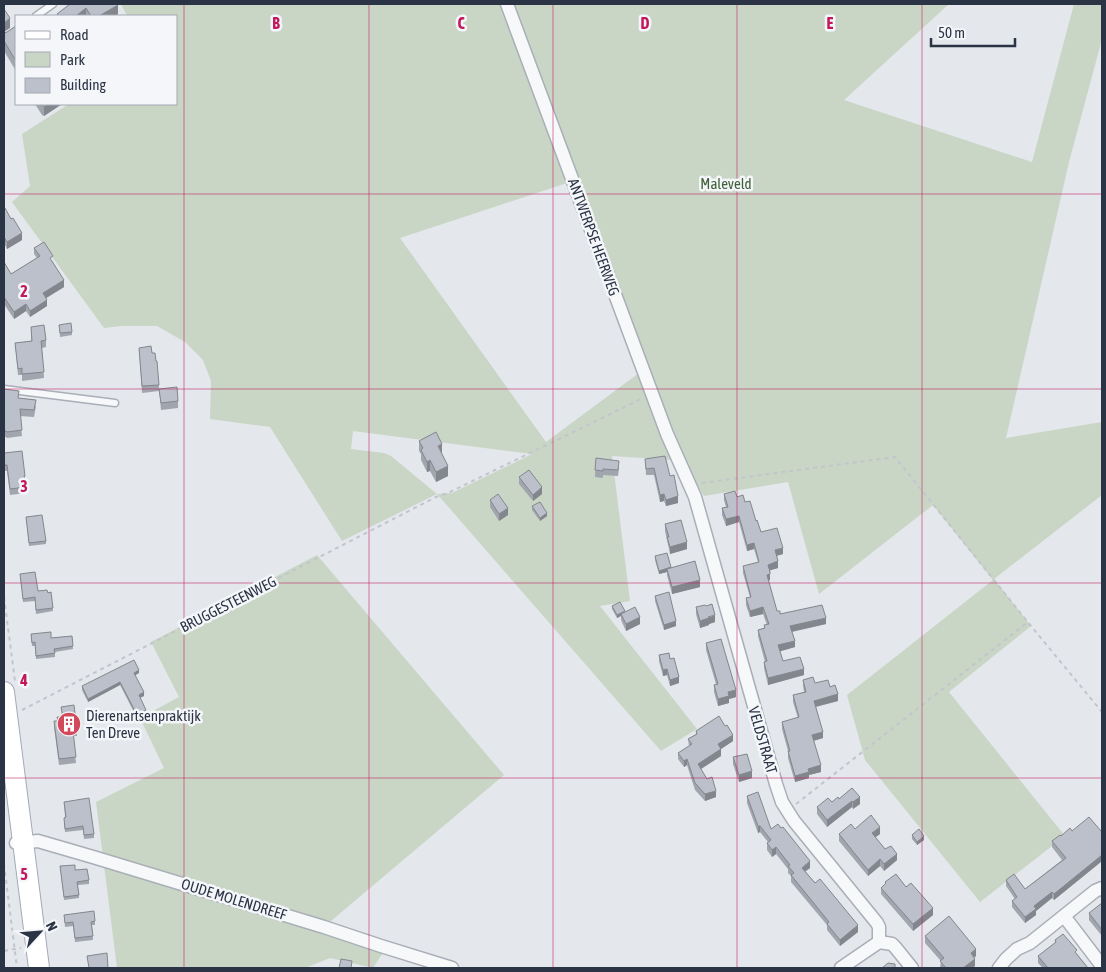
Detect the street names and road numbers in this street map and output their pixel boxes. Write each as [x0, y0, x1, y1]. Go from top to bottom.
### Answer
street label: ANTWERPSE HEERWEG [565, 176, 623, 298]
street label: BRUGGESTEENWEG [177, 572, 279, 636]
street label: VELDSTRAAT [745, 704, 781, 776]
street label: OUDE MOLENDREEF [179, 875, 289, 923]

